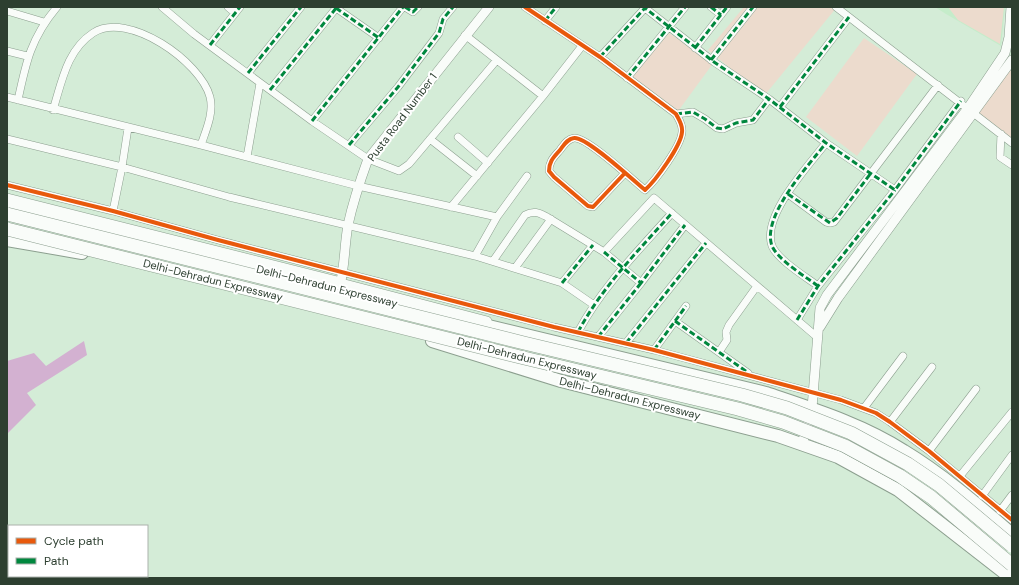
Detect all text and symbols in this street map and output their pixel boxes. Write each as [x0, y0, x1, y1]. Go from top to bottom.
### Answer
street label: Pusta Road Number 1 [364, 70, 440, 164]
street label: Delhi-Dehradun Expressway [142, 256, 284, 304]
street label: Delhi–Dehradun Expressway [255, 262, 399, 310]
street label: Delhi-Dehradun Expressway [456, 334, 598, 382]
street label: Delhi–Dehradun Expressway [558, 374, 702, 422]
legend [8, 525, 148, 577]
text: Cycle path [44, 533, 104, 549]
text: Path [44, 553, 69, 569]

